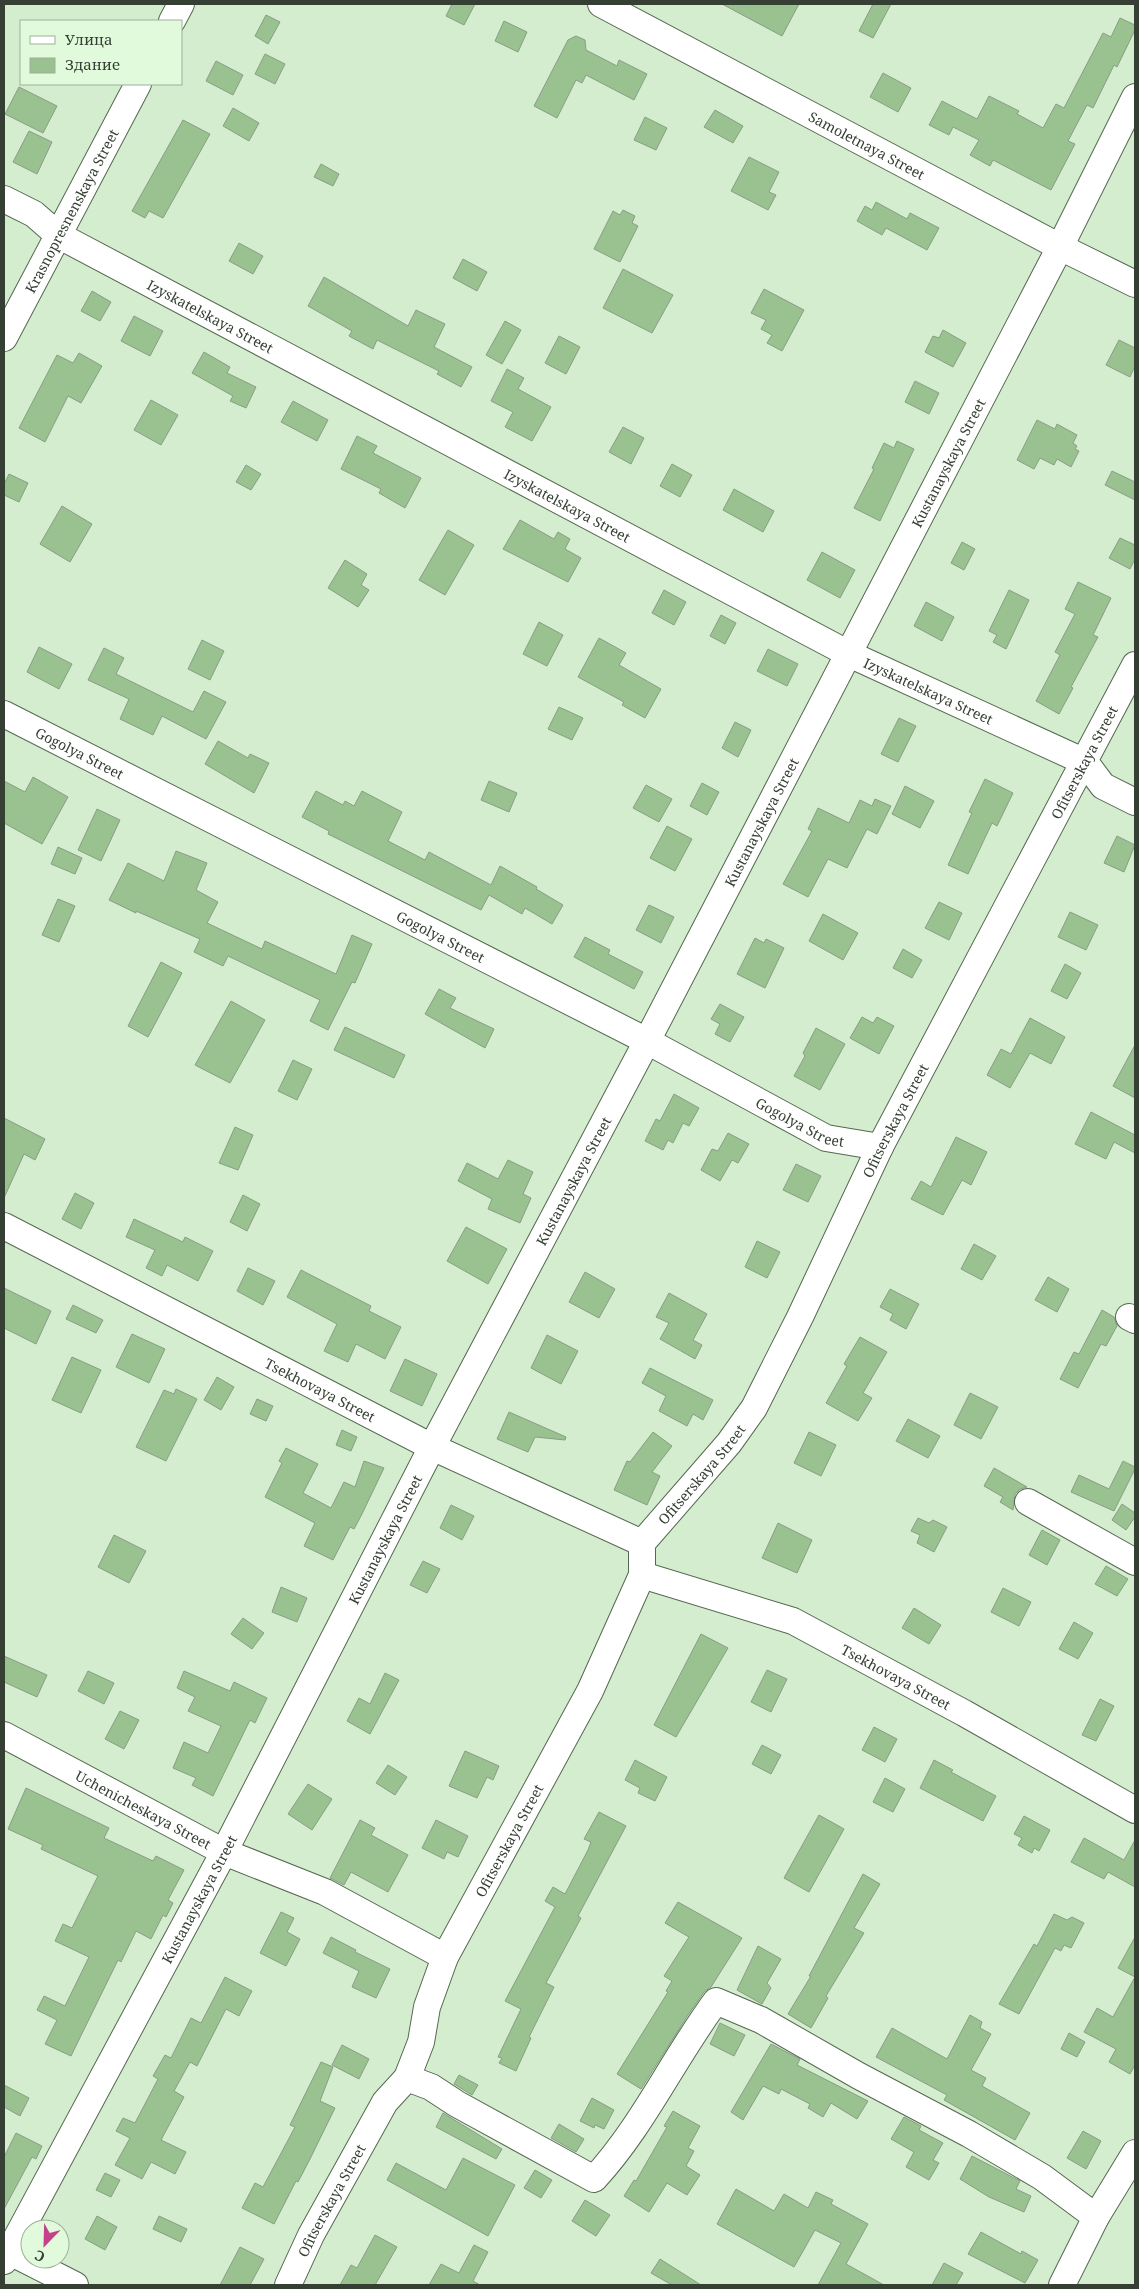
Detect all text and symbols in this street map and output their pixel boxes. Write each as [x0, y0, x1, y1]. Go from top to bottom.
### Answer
legend [20, 20, 182, 85]
text: Улица [65, 29, 113, 49]
text: Здание [65, 54, 120, 74]
street label: Samoletnaya Street [806, 106, 928, 183]
street label: Krasnopresnenskaya Street [20, 125, 122, 296]
street label: Izyskatelskaya Street [144, 275, 277, 357]
street label: Kustanayskaya Street [906, 395, 989, 530]
street label: Izyskatelskaya Street [501, 464, 634, 546]
street label: Izyskatelskaya Street [861, 653, 996, 728]
street label: Ofitserskaya Street [1046, 702, 1121, 822]
street label: Gogolya Street [32, 722, 127, 783]
street label: Kustanayskaya Street [720, 754, 802, 890]
street label: Gogolya Street [393, 906, 488, 967]
street label: Ofitserskaya Street [858, 1060, 932, 1180]
street label: Gogolya Street [753, 1092, 846, 1150]
street label: Kustanayskaya Street [531, 1113, 615, 1248]
street label: Tsekhovaya Street [262, 1353, 379, 1426]
street label: Ofitserskaya Street [653, 1420, 749, 1528]
street label: Kustanayskaya Street [344, 1471, 426, 1607]
street label: Tsekhovaya Street [838, 1639, 954, 1714]
street label: Uchenicheskaya Street [72, 1765, 215, 1853]
street label: Ofitserskaya Street [470, 1780, 547, 1900]
street label: Kustanayskaya Street [156, 1832, 241, 1966]
street label: Ofitserskaya Street [293, 2140, 369, 2260]
north arrow [20, 2219, 70, 2269]
text: С [32, 2246, 48, 2267]

